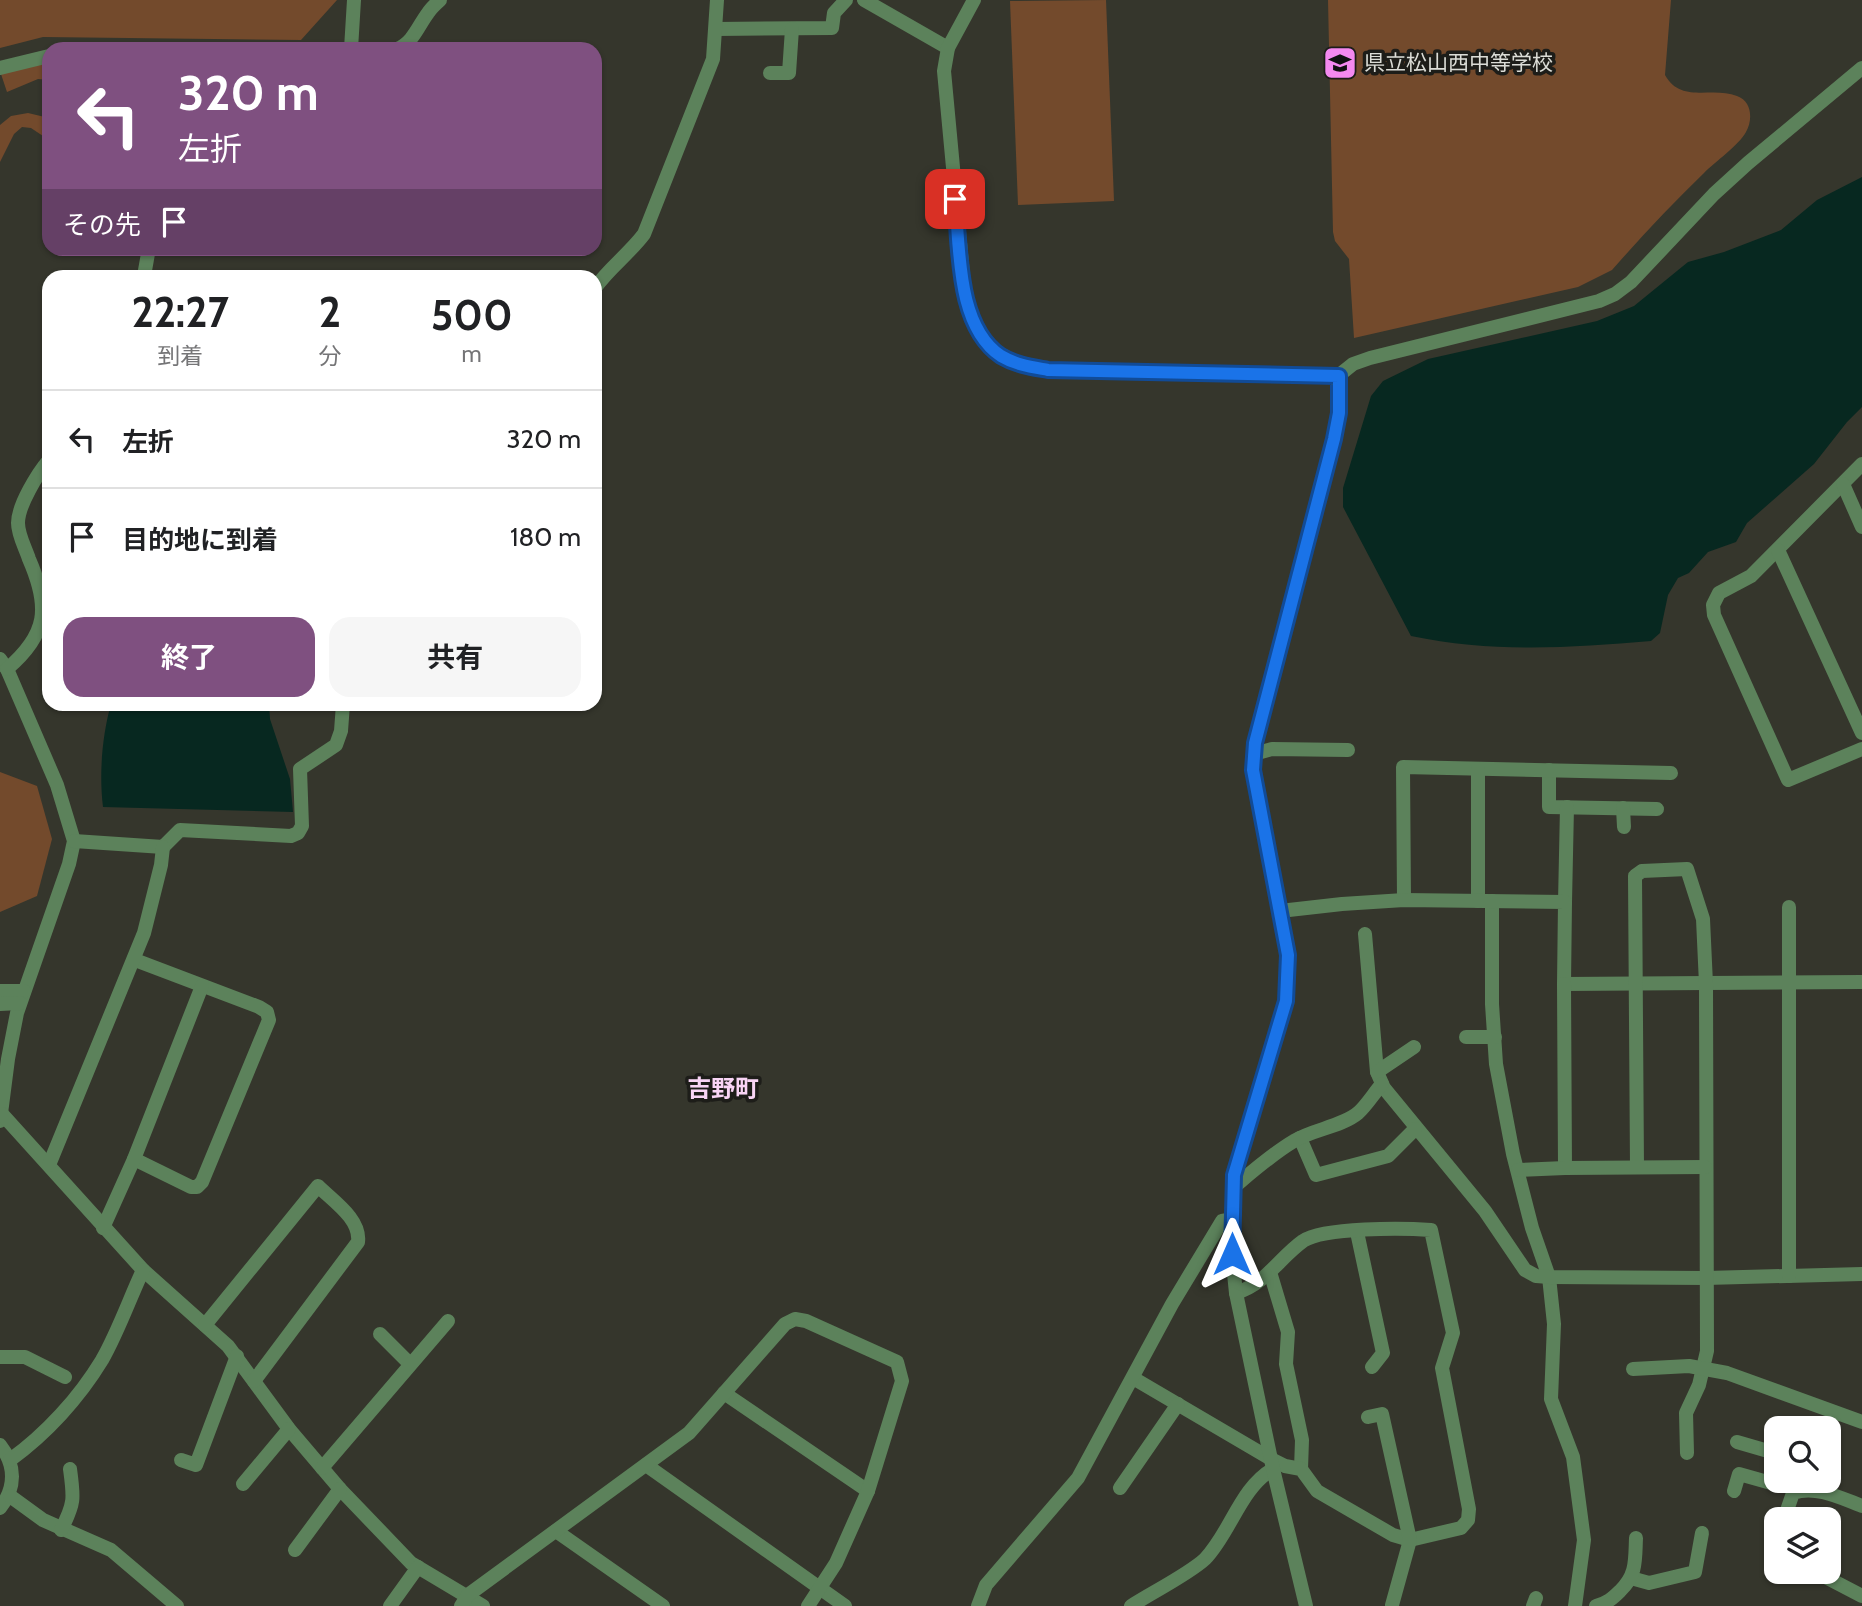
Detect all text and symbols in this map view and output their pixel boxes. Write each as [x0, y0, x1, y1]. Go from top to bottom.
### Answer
school or university icon: 県立松山西中等学校 [1321, 44, 1359, 82]
place label: 県立松山西中等学校 [1364, 50, 1553, 75]
text: 320 m [178, 63, 319, 122]
icon: left [63, 70, 154, 161]
text: 左折 [178, 129, 242, 168]
pin [925, 169, 985, 229]
icon: arrive [936, 180, 974, 218]
icon: arrive [155, 203, 193, 241]
text: その先 [63, 209, 141, 241]
text: 22:27 [131, 286, 229, 338]
text: 2 [319, 286, 341, 338]
text: 500 [431, 289, 513, 341]
text: m [462, 340, 482, 368]
text: 到着 [157, 342, 203, 370]
text: 分 [318, 342, 341, 370]
icon: left [63, 420, 101, 458]
text: 320 m [507, 423, 581, 455]
text: 左折 [122, 426, 174, 458]
icon: arrive [63, 518, 101, 556]
text: 180 m [510, 521, 581, 553]
text: 目的地に到着 [122, 524, 278, 556]
button: 終了 [63, 617, 315, 697]
button: 共有 [329, 617, 581, 697]
district label: 吉野町 [687, 1074, 759, 1103]
position arrow [1195, 1217, 1269, 1291]
map controls [1764, 1416, 1841, 1584]
button: search [1764, 1416, 1841, 1493]
button: layers [1764, 1507, 1841, 1584]

